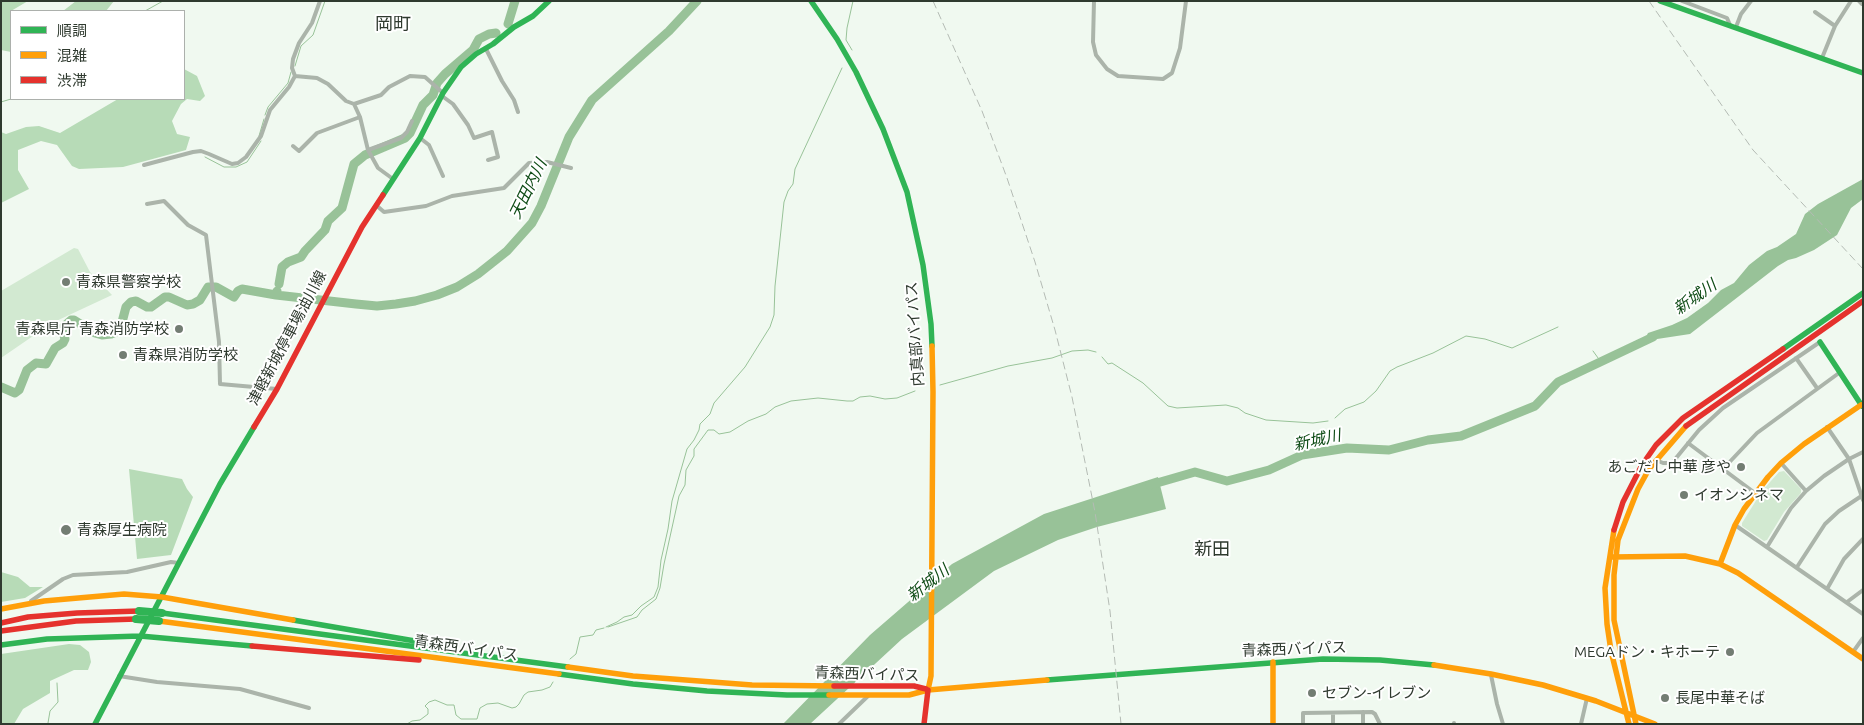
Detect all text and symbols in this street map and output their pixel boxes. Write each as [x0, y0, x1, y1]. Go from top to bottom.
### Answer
legend [10, 10, 185, 100]
district label: 岡町 [375, 13, 411, 35]
text: 順調 [57, 22, 87, 39]
text: 混雑 [57, 47, 87, 64]
text: 渋滞 [57, 72, 87, 89]
water label: 天田内川 [505, 156, 551, 222]
street label: 津軽新城停車場油川線 [244, 268, 330, 408]
place label: 青森県警察学校 [76, 273, 181, 291]
water label: 新城川 [1670, 275, 1720, 319]
marker: 青森県警察学校 [60, 276, 72, 288]
street label: 内真部バイパス [902, 281, 928, 387]
place label: 青森県庁 青森消防学校 [16, 320, 169, 338]
marker: 青森県庁 青森消防学校 [173, 323, 185, 335]
place label: 青森県消防学校 [133, 346, 238, 364]
marker: 青森県消防学校 [117, 349, 129, 361]
water label: 新城川 [1292, 426, 1342, 454]
place label: あごだし中華 彦や [1608, 458, 1731, 476]
marker: あごだし中華 彦や [1735, 461, 1747, 473]
place label: イオンシネマ [1694, 486, 1784, 504]
marker: イオンシネマ [1678, 489, 1690, 501]
place label: 青森厚生病院 [77, 521, 167, 539]
marker: 青森厚生病院 [59, 523, 73, 537]
district label: 新田 [1194, 538, 1230, 560]
water label: 新城川 [903, 561, 953, 605]
street label: 青森西バイパス [413, 632, 519, 664]
street label: 青森西バイパス [1241, 638, 1347, 660]
place label: MEGAドン・キホーテ [1574, 643, 1720, 661]
marker: MEGAドン・キホーテ [1724, 646, 1736, 658]
street label: 青森西バイパス [814, 663, 920, 685]
place label: セブン-イレブン [1322, 684, 1431, 702]
marker: セブン-イレブン [1306, 687, 1318, 699]
place label: 長尾中華そば [1675, 689, 1765, 707]
marker: 長尾中華そば [1659, 692, 1671, 704]

